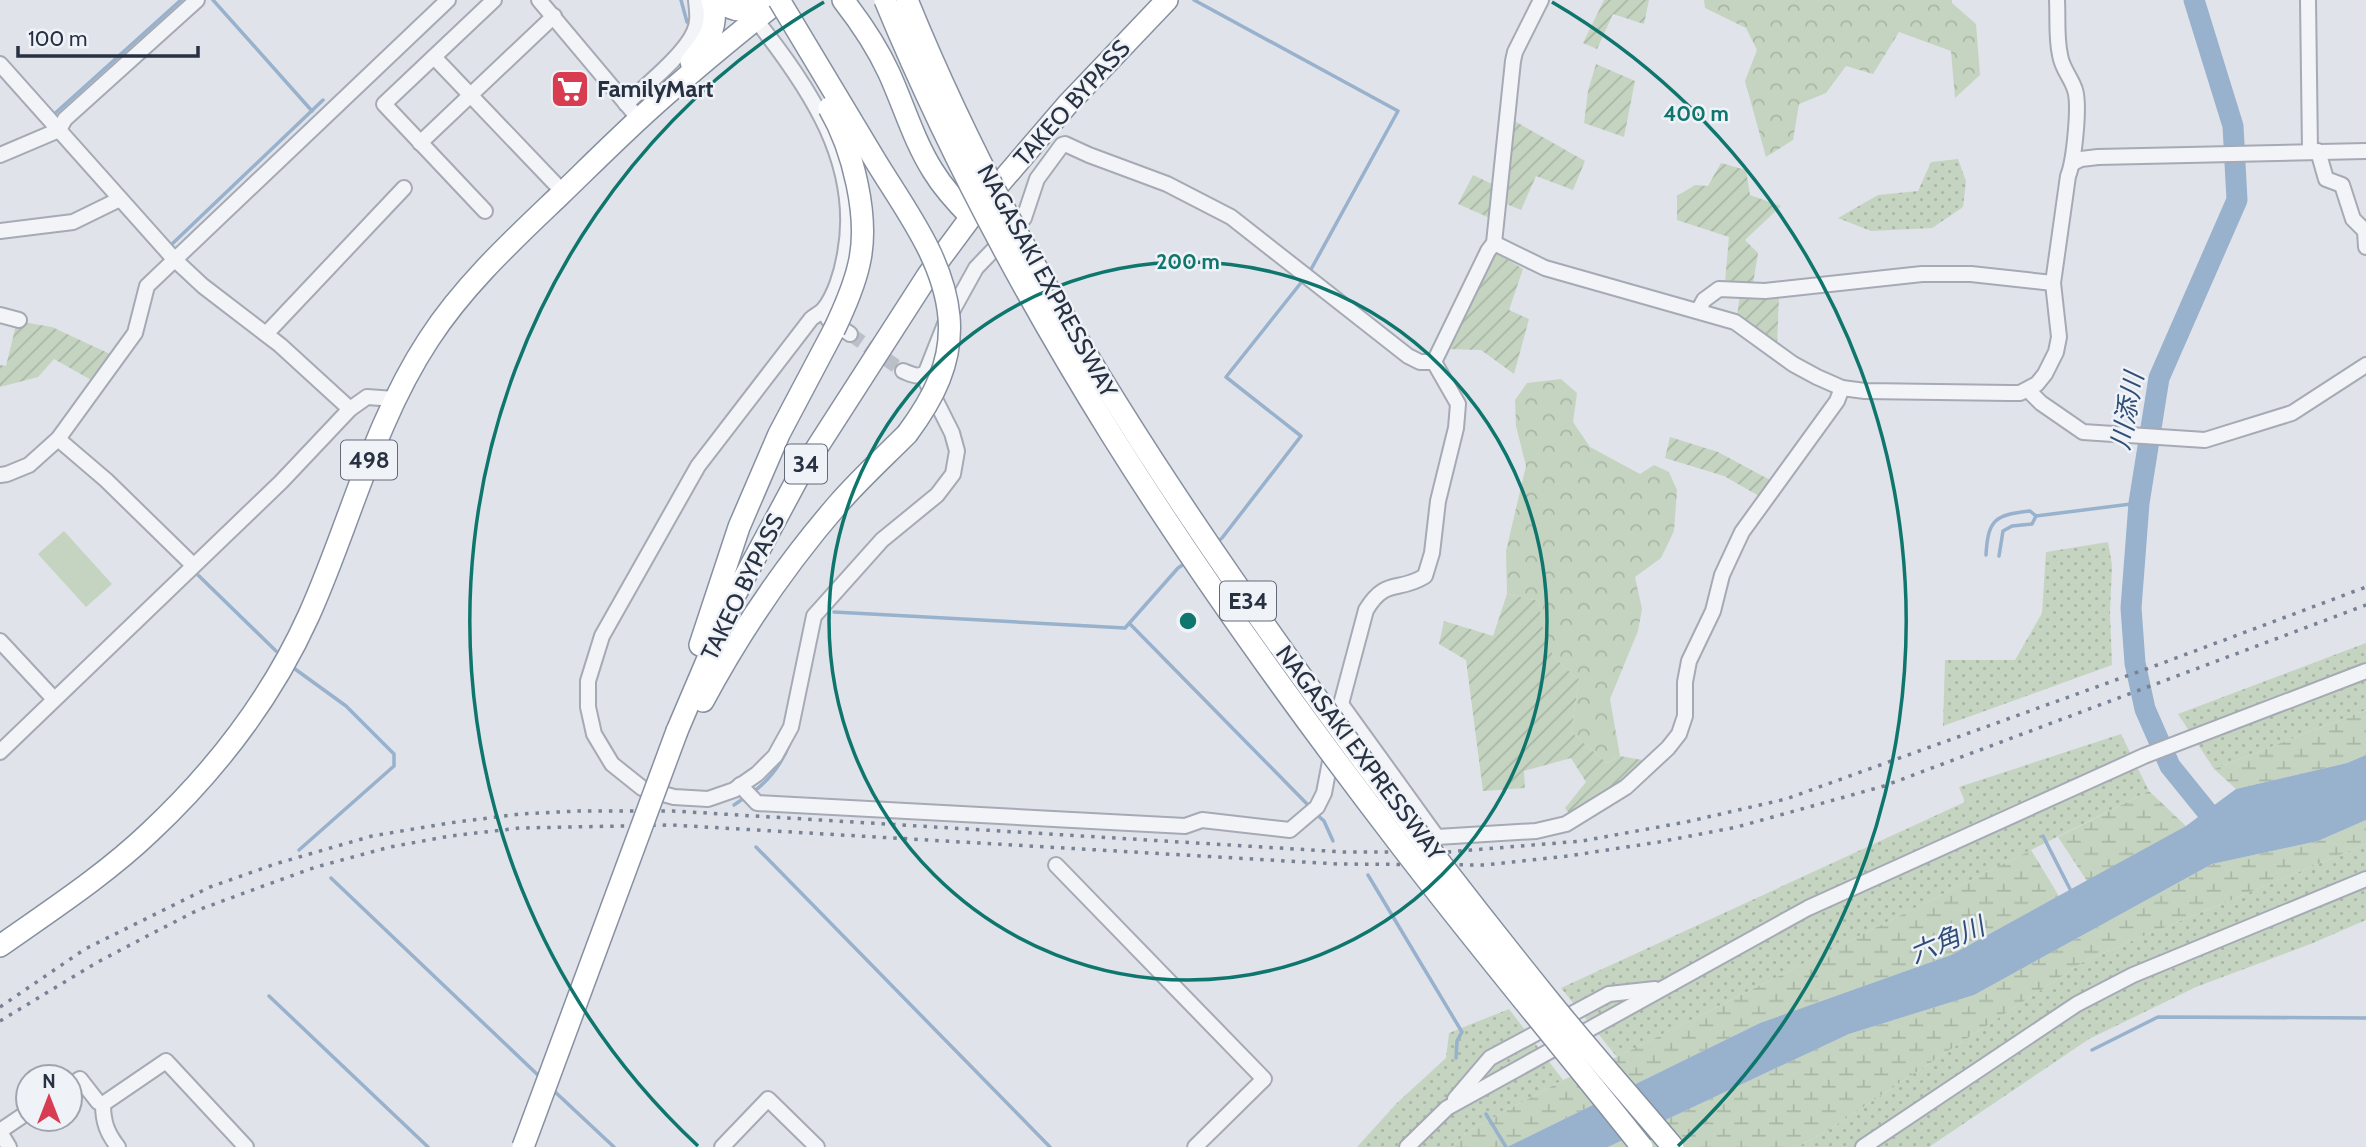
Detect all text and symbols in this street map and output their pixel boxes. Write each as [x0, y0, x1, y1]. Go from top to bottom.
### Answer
scale bar [18, 14, 198, 58]
text: 100 m [28, 26, 87, 51]
street label: TAKEO BYPASS [1007, 34, 1136, 172]
supermarket icon: FamilyMart [549, 68, 591, 110]
place label: FamilyMart [597, 74, 714, 103]
text: 400 m [1663, 101, 1729, 126]
street label: NAGASAKI EXPRESSWAY [971, 159, 1124, 403]
text: 200 m [1156, 249, 1220, 274]
water label: 川添川 [2104, 367, 2151, 452]
road number: 498 [341, 440, 397, 480]
road number: 34 [785, 445, 827, 484]
street label: TAKEO BYPASS [695, 509, 791, 665]
road number: E34 [1220, 582, 1276, 621]
centre of rings [1176, 609, 1200, 633]
street label: NAGASAKI EXPRESSWAY [1270, 639, 1451, 866]
water label: 六角川 [1905, 909, 1992, 970]
north arrow [14, 1063, 84, 1133]
text: N [42, 1070, 56, 1093]

